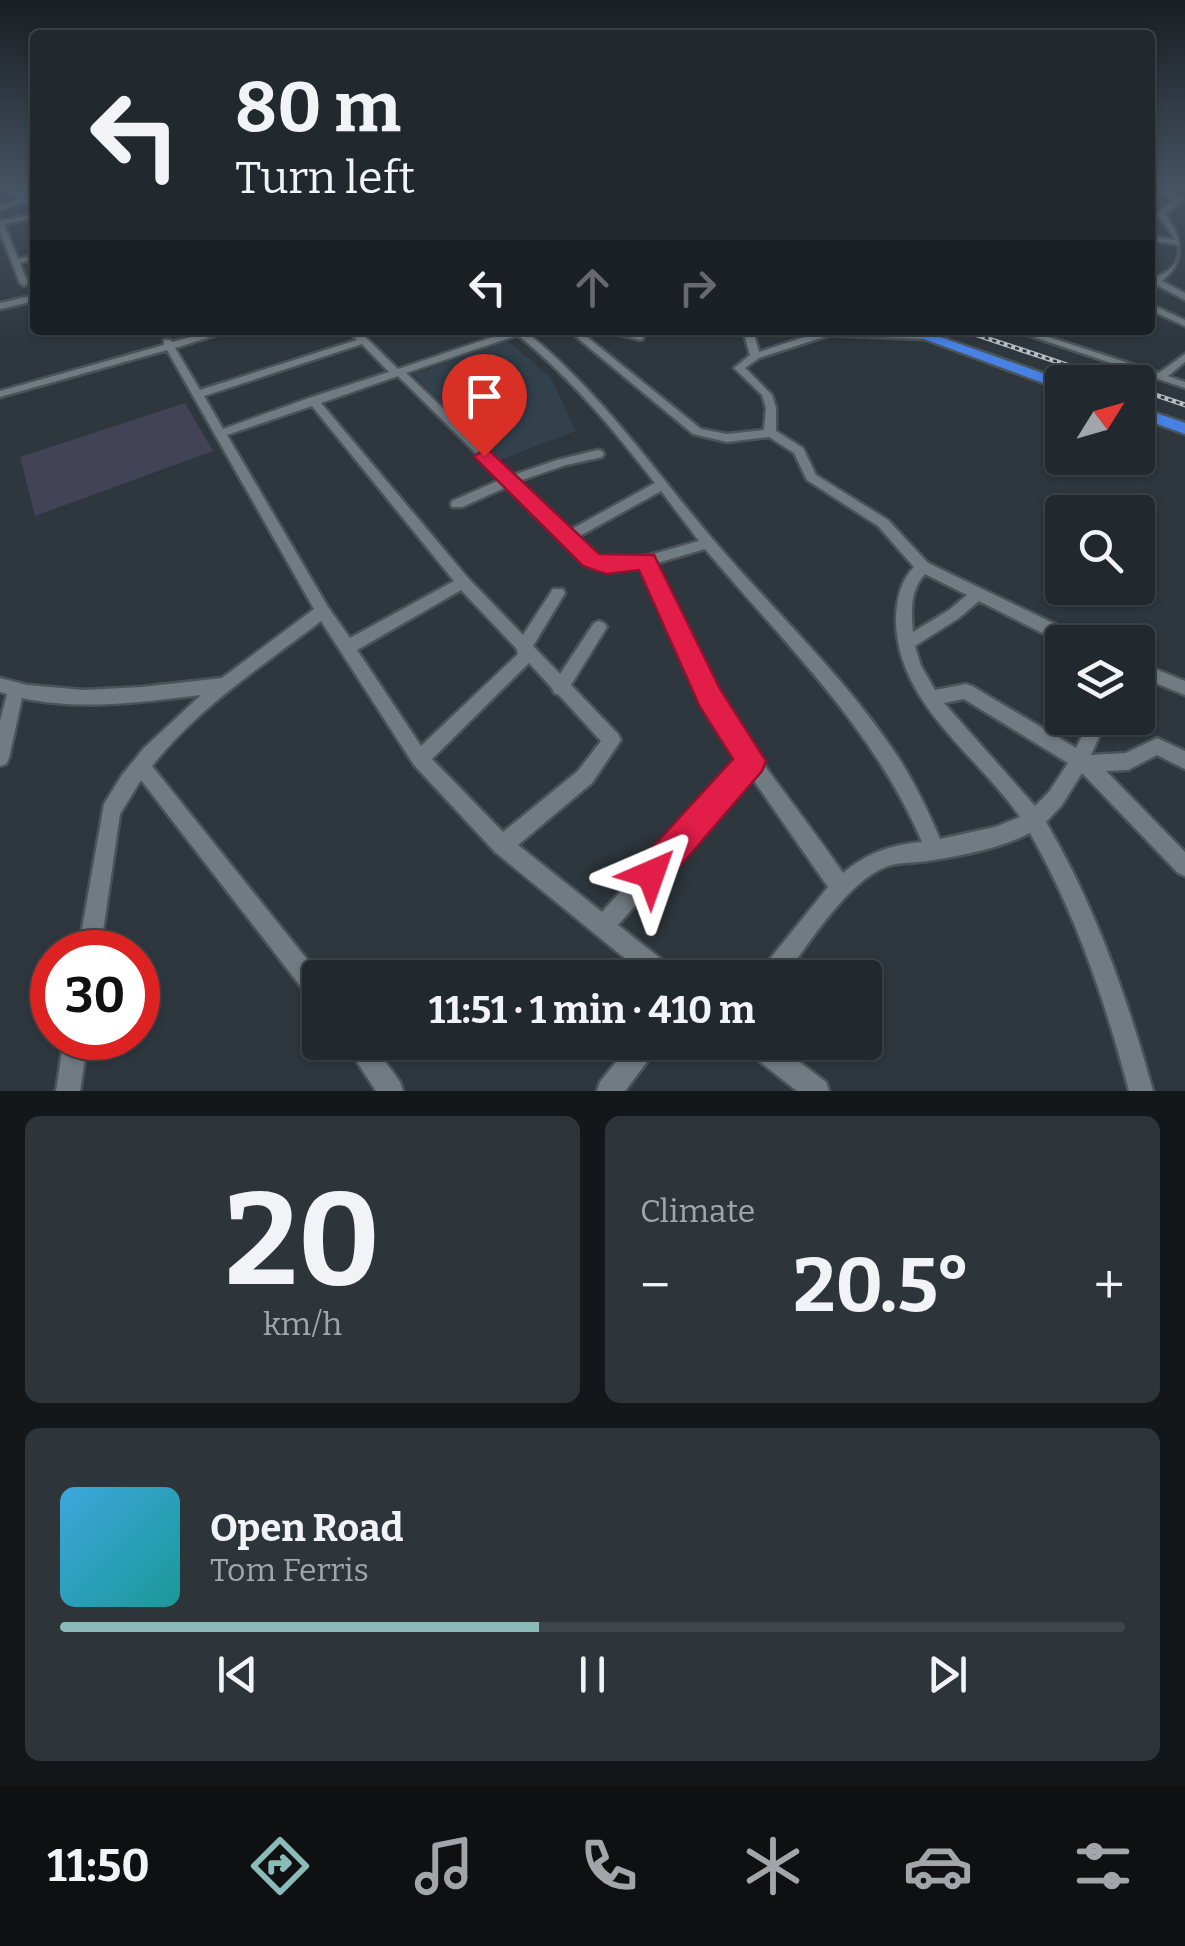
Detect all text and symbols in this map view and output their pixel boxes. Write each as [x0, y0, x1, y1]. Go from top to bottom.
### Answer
text: 80 m [235, 66, 401, 150]
icon: left [70, 70, 200, 200]
text: Turn left [235, 151, 415, 205]
icon: left [460, 260, 515, 315]
icon: ahead [565, 260, 620, 315]
icon: right [670, 260, 725, 315]
pin [442, 354, 527, 457]
north arrow [1045, 365, 1155, 475]
map controls [1045, 365, 1155, 735]
icon: arrive [457, 369, 512, 424]
button: search [1045, 495, 1155, 605]
button: layers [1045, 625, 1155, 735]
position arrow [599, 822, 703, 926]
speed limit sign: 30 [30, 930, 160, 1060]
text: 11:51 · 1 min · 410 m [429, 987, 755, 1033]
text: 20 [225, 1162, 380, 1318]
text: Climate [640, 1192, 755, 1230]
text: 20.5° [793, 1241, 971, 1331]
text: − [640, 1253, 670, 1319]
text: + [1094, 1253, 1125, 1319]
text: km/h [263, 1305, 342, 1343]
text: Open Road [210, 1505, 403, 1551]
text: Tom Ferris [210, 1551, 369, 1589]
icon: previous [210, 1647, 265, 1702]
icon: pause [565, 1647, 620, 1702]
icon: next [920, 1647, 975, 1702]
icon: directions [245, 1831, 315, 1901]
icon: music [409, 1831, 479, 1901]
icon: phone [574, 1831, 644, 1901]
icon: climate [738, 1831, 808, 1901]
icon: car [903, 1831, 973, 1901]
icon: filters [1068, 1831, 1138, 1901]
text: 11:50 [47, 1839, 150, 1893]

